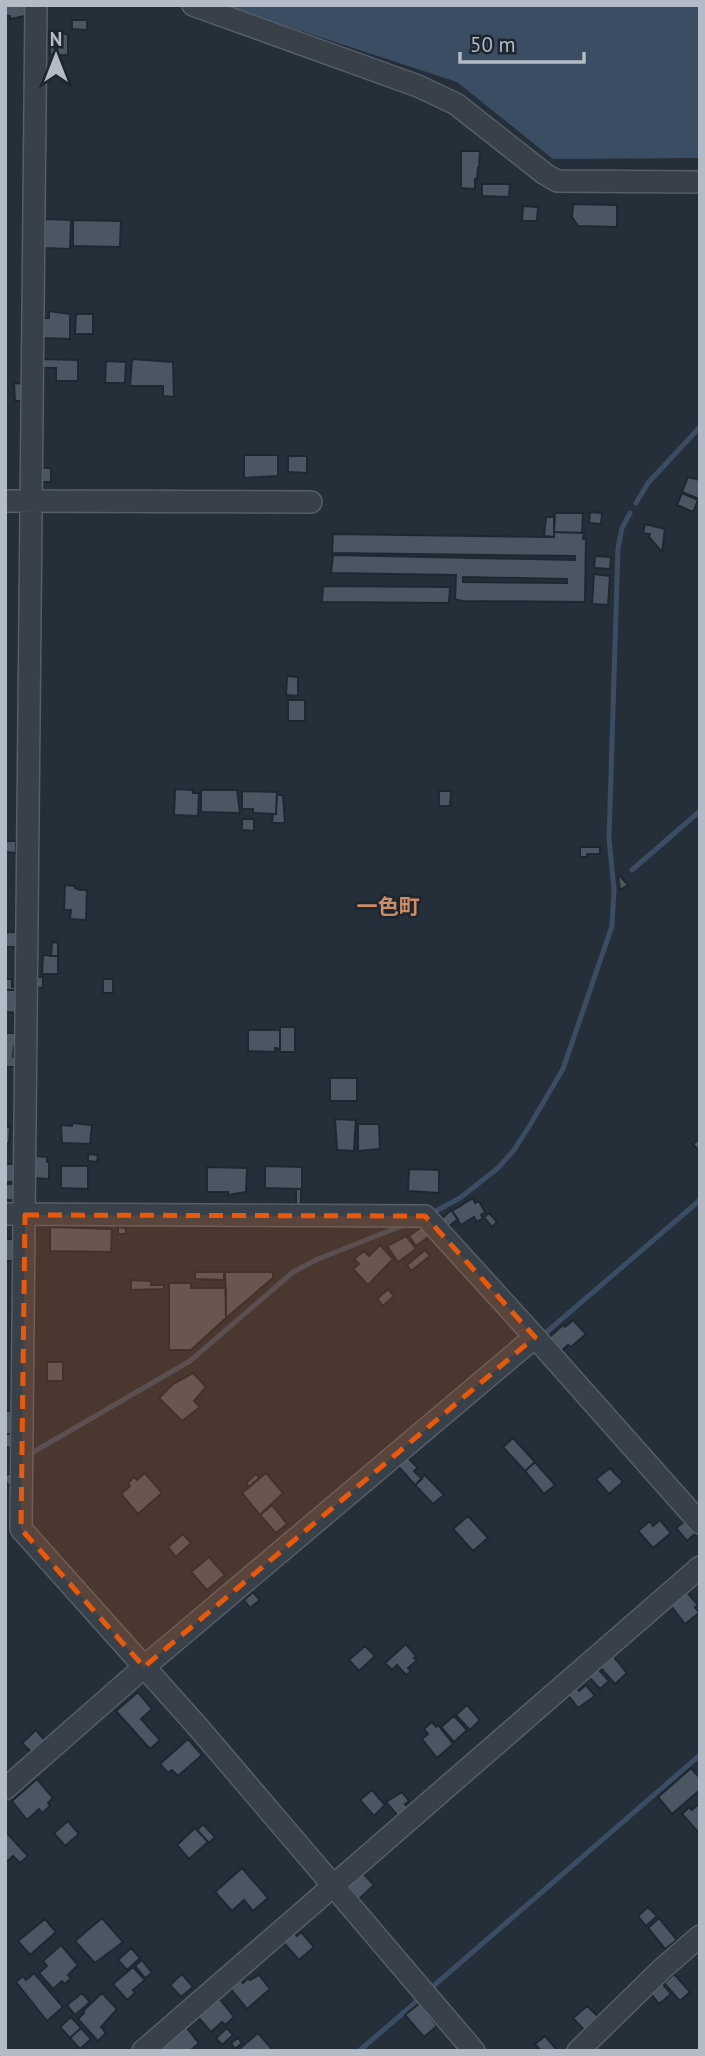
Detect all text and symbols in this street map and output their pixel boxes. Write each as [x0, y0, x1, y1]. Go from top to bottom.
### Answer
north arrow [21, 21, 91, 91]
scale bar [460, 21, 584, 65]
text: N [50, 27, 62, 51]
text: 50 m [470, 31, 516, 58]
district label: 一色町 [357, 893, 420, 920]

